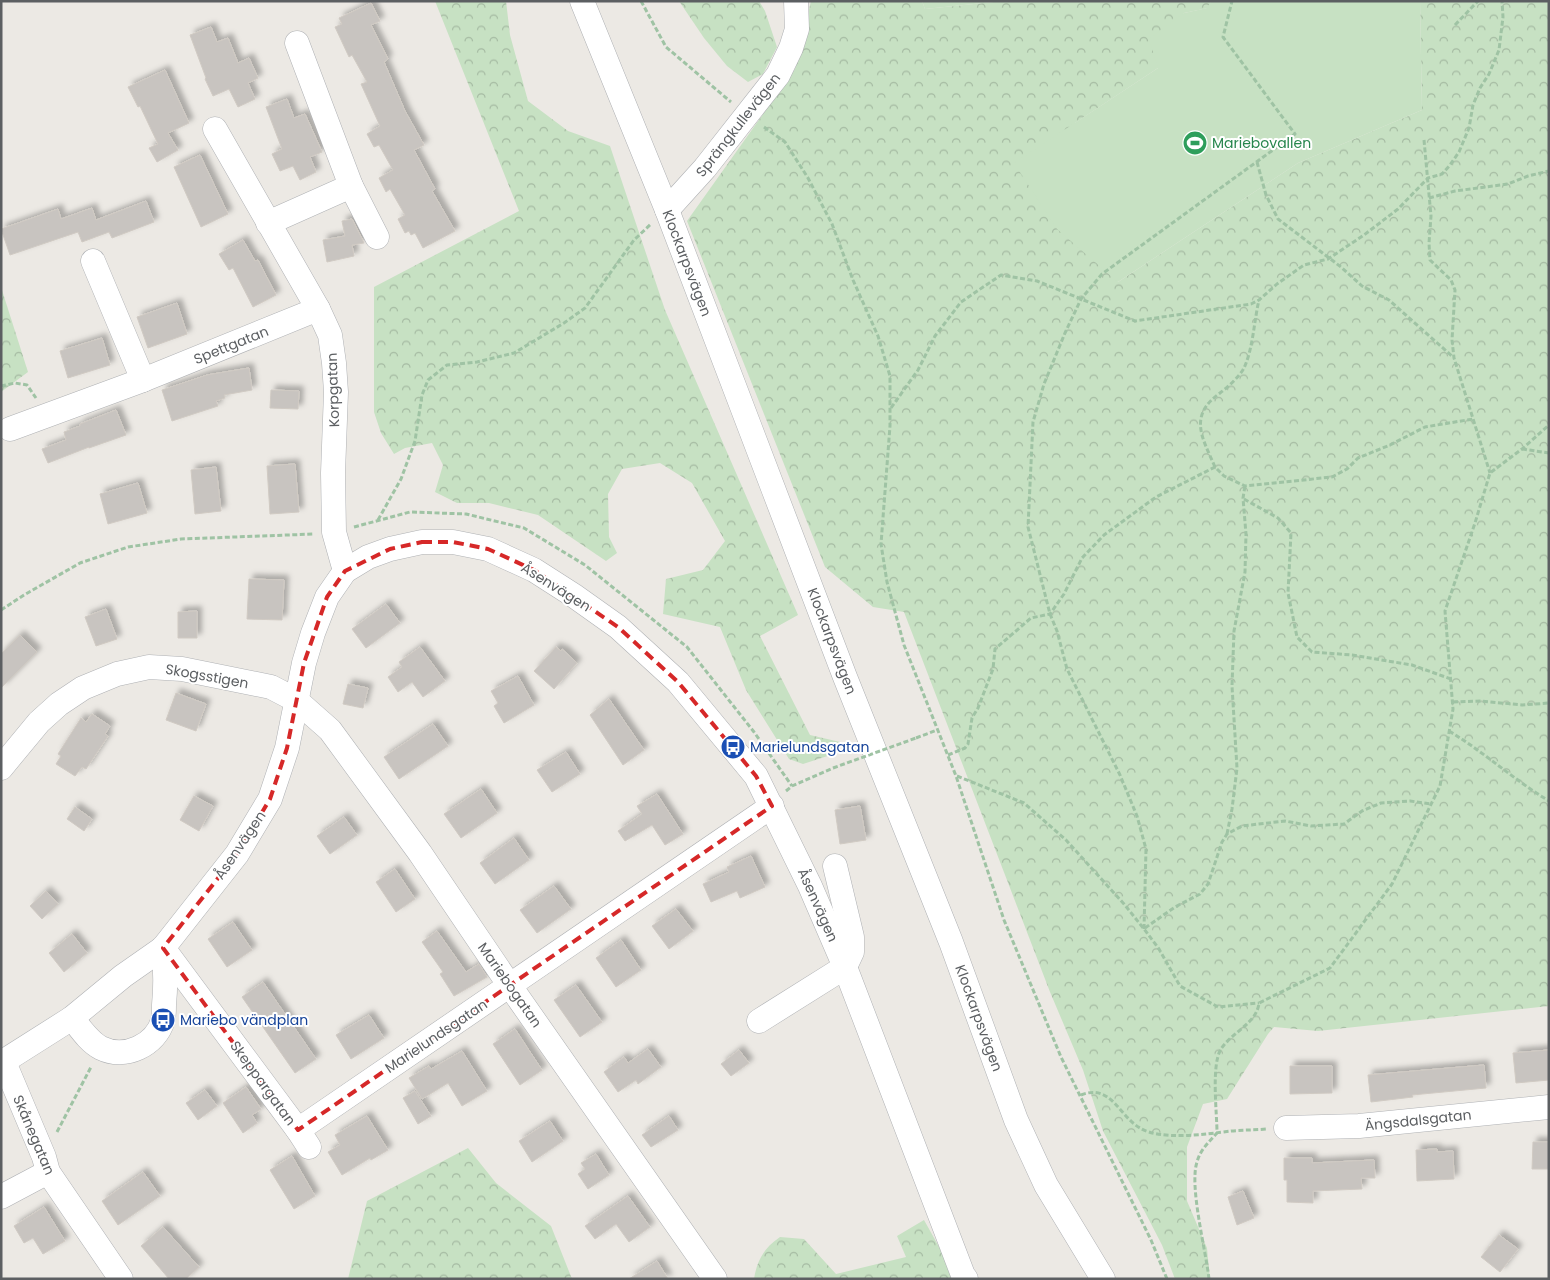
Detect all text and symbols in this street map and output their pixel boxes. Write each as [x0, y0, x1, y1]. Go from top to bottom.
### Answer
street label: Sprängkullevägen [691, 69, 785, 181]
sports icon: Mariebovallen [1182, 130, 1208, 156]
place label: Mariebovallen [1212, 133, 1311, 153]
street label: Klockarpsvägen [658, 207, 716, 319]
street label: Spettgatan [191, 321, 271, 369]
street label: Korpgatan [322, 352, 344, 428]
street label: Åsenvägen [517, 558, 595, 616]
street label: Klockarpsvägen [803, 585, 861, 697]
street label: Skogsstigen [164, 659, 250, 693]
bus stop icon: Marielundsgatan [720, 734, 746, 760]
place label: Marielundsgatan [750, 737, 869, 757]
street label: Åsenvägen [210, 807, 270, 883]
street label: Åsenvägen [793, 865, 843, 945]
street label: Mariebogatan [473, 938, 547, 1032]
street label: Klockarpsvägen [950, 962, 1008, 1074]
street label: Marielundsgatan [381, 994, 491, 1078]
bus stop icon: Mariebo vändplan [150, 1007, 176, 1033]
place label: Mariebo vändplan [180, 1010, 308, 1030]
street label: Skeppargatan [225, 1037, 301, 1129]
street label: Skånegatan [8, 1092, 60, 1178]
street label: Ängsdalsgatan [1364, 1104, 1472, 1136]

